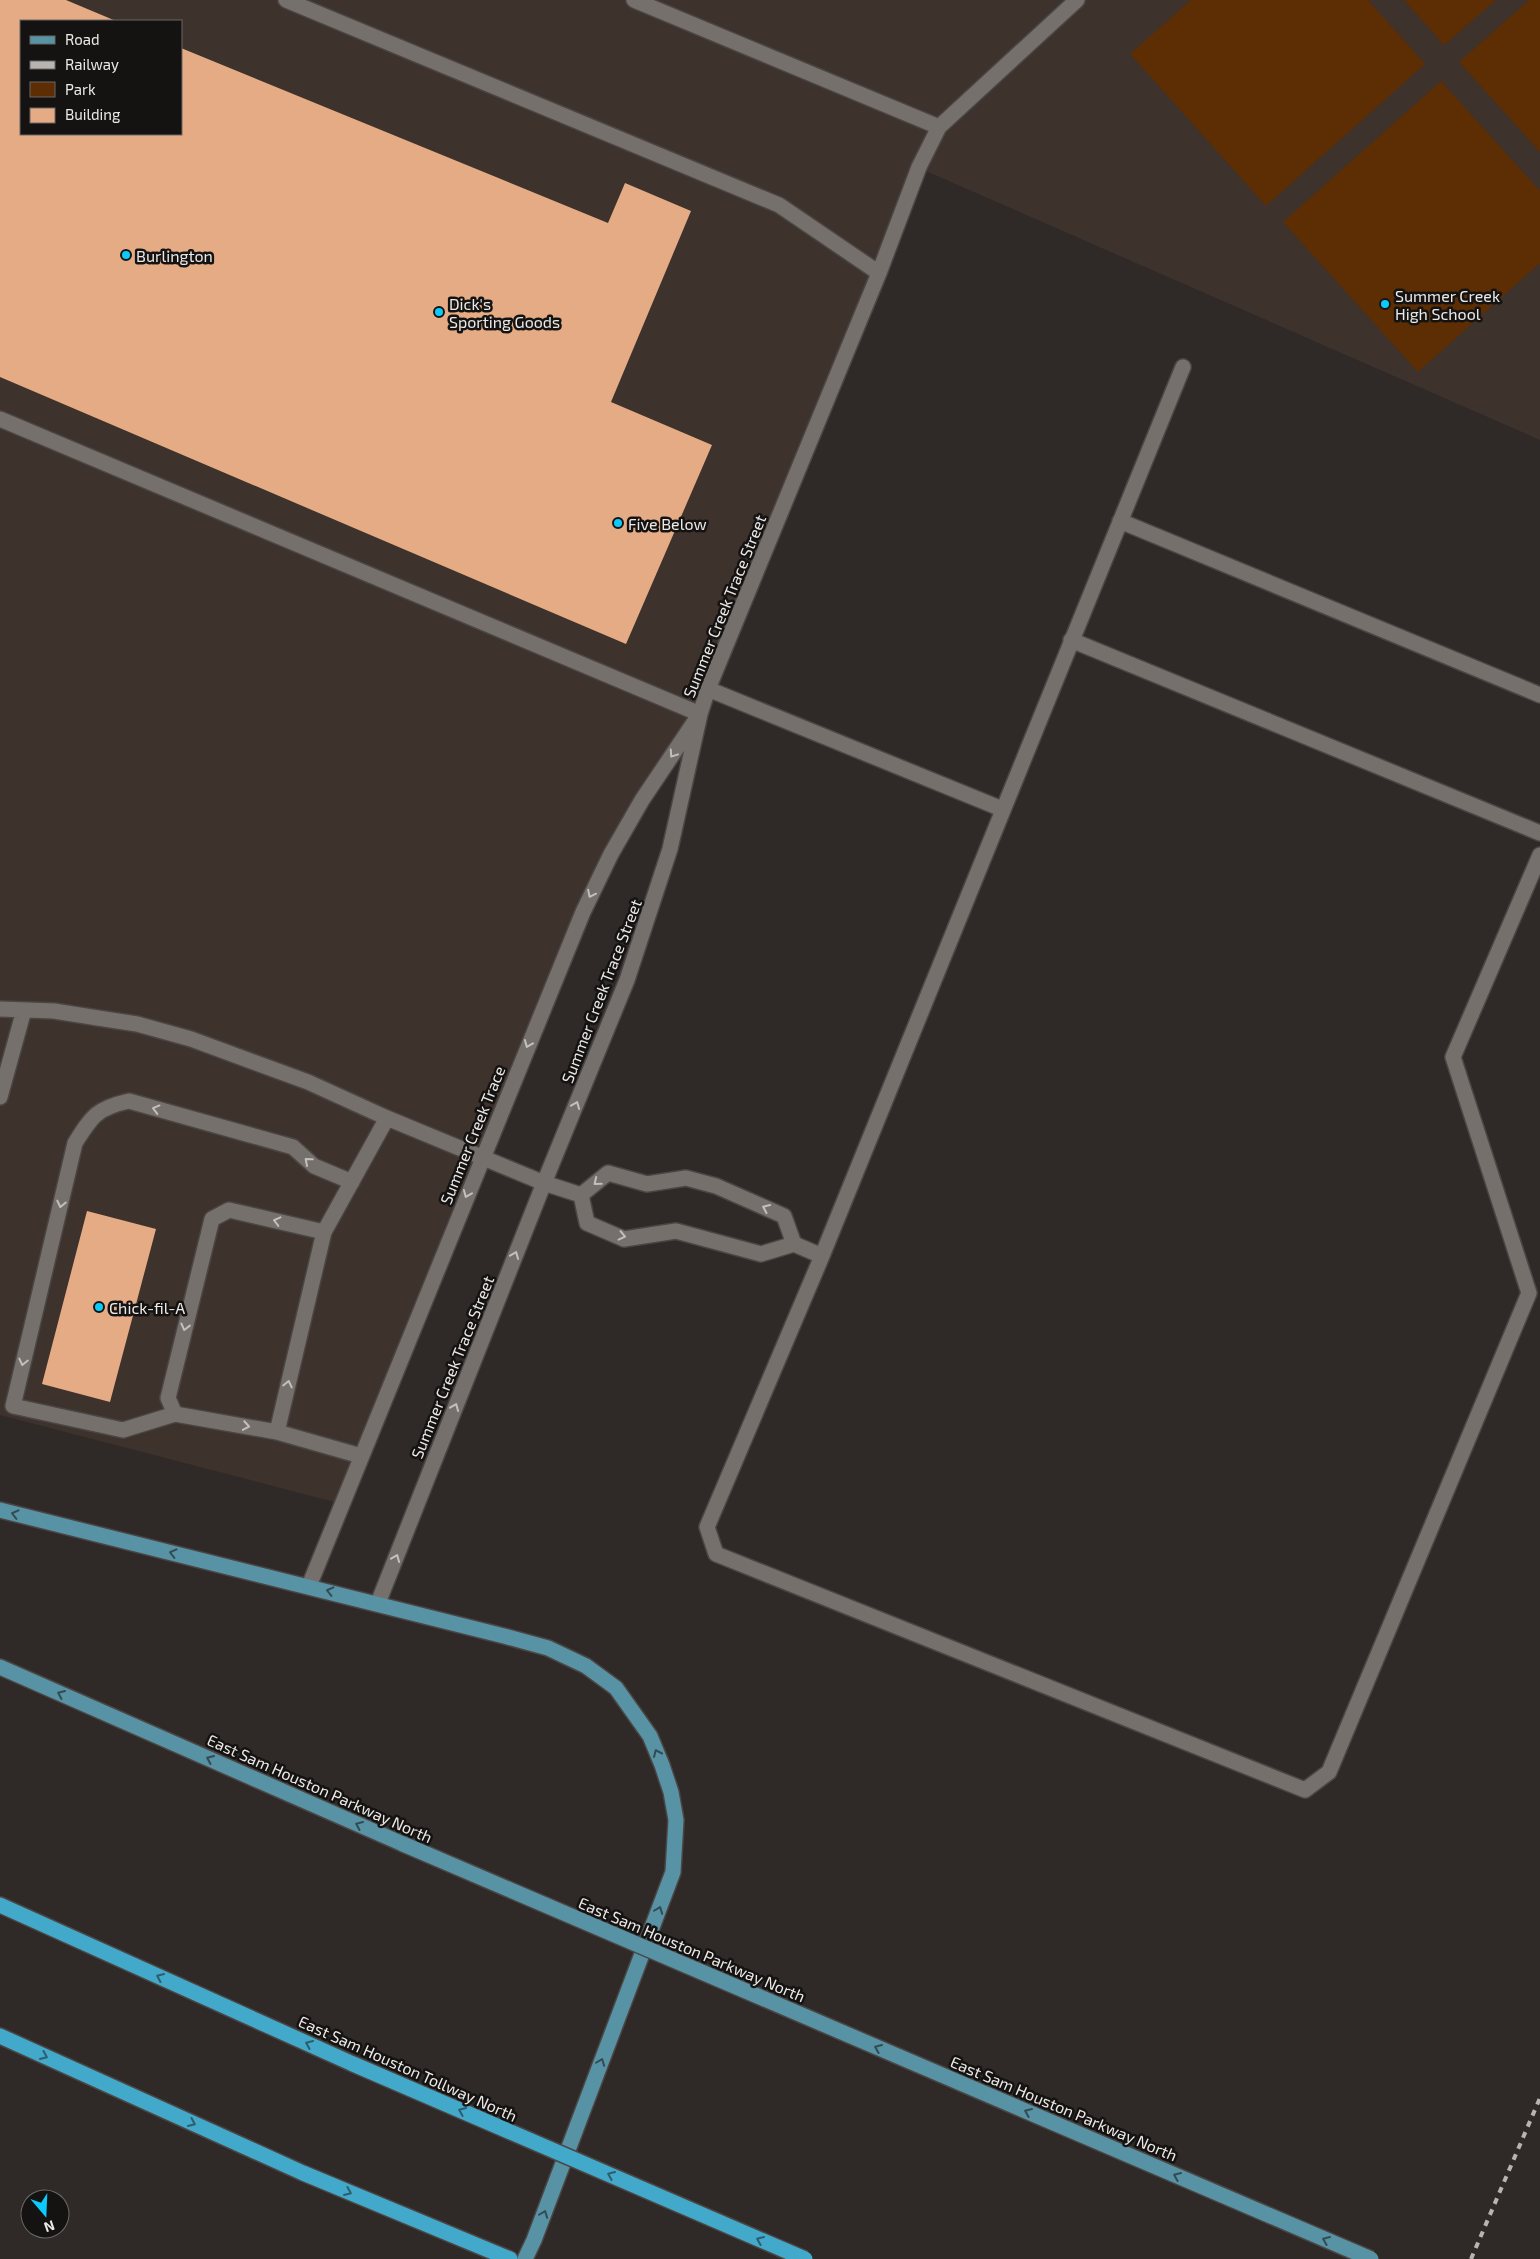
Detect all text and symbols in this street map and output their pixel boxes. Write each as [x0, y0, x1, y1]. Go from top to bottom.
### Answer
legend [20, 20, 182, 135]
text: Road [65, 30, 100, 48]
text: Railway [65, 55, 119, 73]
text: Park [65, 80, 96, 98]
text: Building [65, 105, 121, 123]
place label: Burlington [136, 246, 213, 265]
marker: Burlington [120, 249, 132, 261]
place label: Summer Creek High School [1395, 286, 1500, 323]
place label: Dick's Sporting Goods [449, 294, 560, 331]
marker: Summer Creek High School [1379, 298, 1391, 310]
marker: Dick's Sporting Goods [433, 306, 445, 318]
street label: Summer Creek Trace Street [679, 512, 769, 700]
place label: Five Below [628, 514, 707, 533]
marker: Five Below [612, 517, 624, 529]
one-way arrow [670, 748, 679, 758]
one-way arrow [587, 889, 598, 898]
street label: Summer Creek Trace Street [557, 896, 645, 1086]
one-way arrow [524, 1039, 534, 1048]
street label: Summer Creek Trace [436, 1063, 508, 1207]
one-way arrow [569, 1101, 580, 1110]
one-way arrow [152, 1104, 160, 1115]
one-way arrow [305, 1157, 314, 1166]
one-way arrow [594, 1176, 603, 1185]
one-way arrow [462, 1189, 473, 1198]
one-way arrow [56, 1199, 67, 1208]
one-way arrow [762, 1204, 771, 1215]
one-way arrow [272, 1216, 281, 1227]
one-way arrow [617, 1230, 626, 1241]
one-way arrow [509, 1252, 519, 1260]
street label: Summer Creek Trace Street [407, 1273, 497, 1461]
place label: Chick-fil-A [109, 1298, 185, 1317]
marker: Chick-fil-A [93, 1301, 105, 1313]
one-way arrow [180, 1323, 191, 1332]
one-way arrow [18, 1357, 29, 1366]
one-way arrow [282, 1380, 293, 1389]
one-way arrow [449, 1403, 459, 1411]
one-way arrow [242, 1421, 251, 1431]
one-way arrow [10, 1509, 19, 1520]
one-way arrow [168, 1548, 177, 1559]
one-way arrow [389, 1554, 400, 1563]
one-way arrow [326, 1586, 335, 1597]
one-way arrow [57, 1689, 66, 1700]
street label: East Sam Houston Parkway North [204, 1730, 436, 1846]
one-way arrow [653, 1749, 664, 1758]
one-way arrow [206, 1755, 215, 1766]
one-way arrow [355, 1820, 364, 1831]
street label: East Sam Houston Parkway North [576, 1892, 808, 2006]
one-way arrow [652, 1906, 663, 1915]
one-way arrow [156, 1973, 165, 1984]
street label: East Sam Houston Tollway North [296, 2011, 520, 2125]
one-way arrow [305, 2040, 314, 2051]
one-way arrow [874, 2043, 883, 2054]
one-way arrow [39, 2049, 48, 2060]
street label: East Sam Houston Parkway North [948, 2051, 1180, 2165]
one-way arrow [595, 2058, 606, 2067]
one-way arrow [458, 2107, 466, 2117]
one-way arrow [1024, 2107, 1033, 2118]
one-way arrow [187, 2116, 196, 2127]
one-way arrow [607, 2171, 616, 2182]
one-way arrow [1173, 2171, 1182, 2182]
one-way arrow [343, 2185, 352, 2196]
north arrow [20, 2189, 70, 2239]
one-way arrow [538, 2210, 548, 2219]
text: N [42, 2217, 57, 2236]
one-way arrow [756, 2235, 765, 2246]
one-way arrow [1323, 2235, 1331, 2245]

